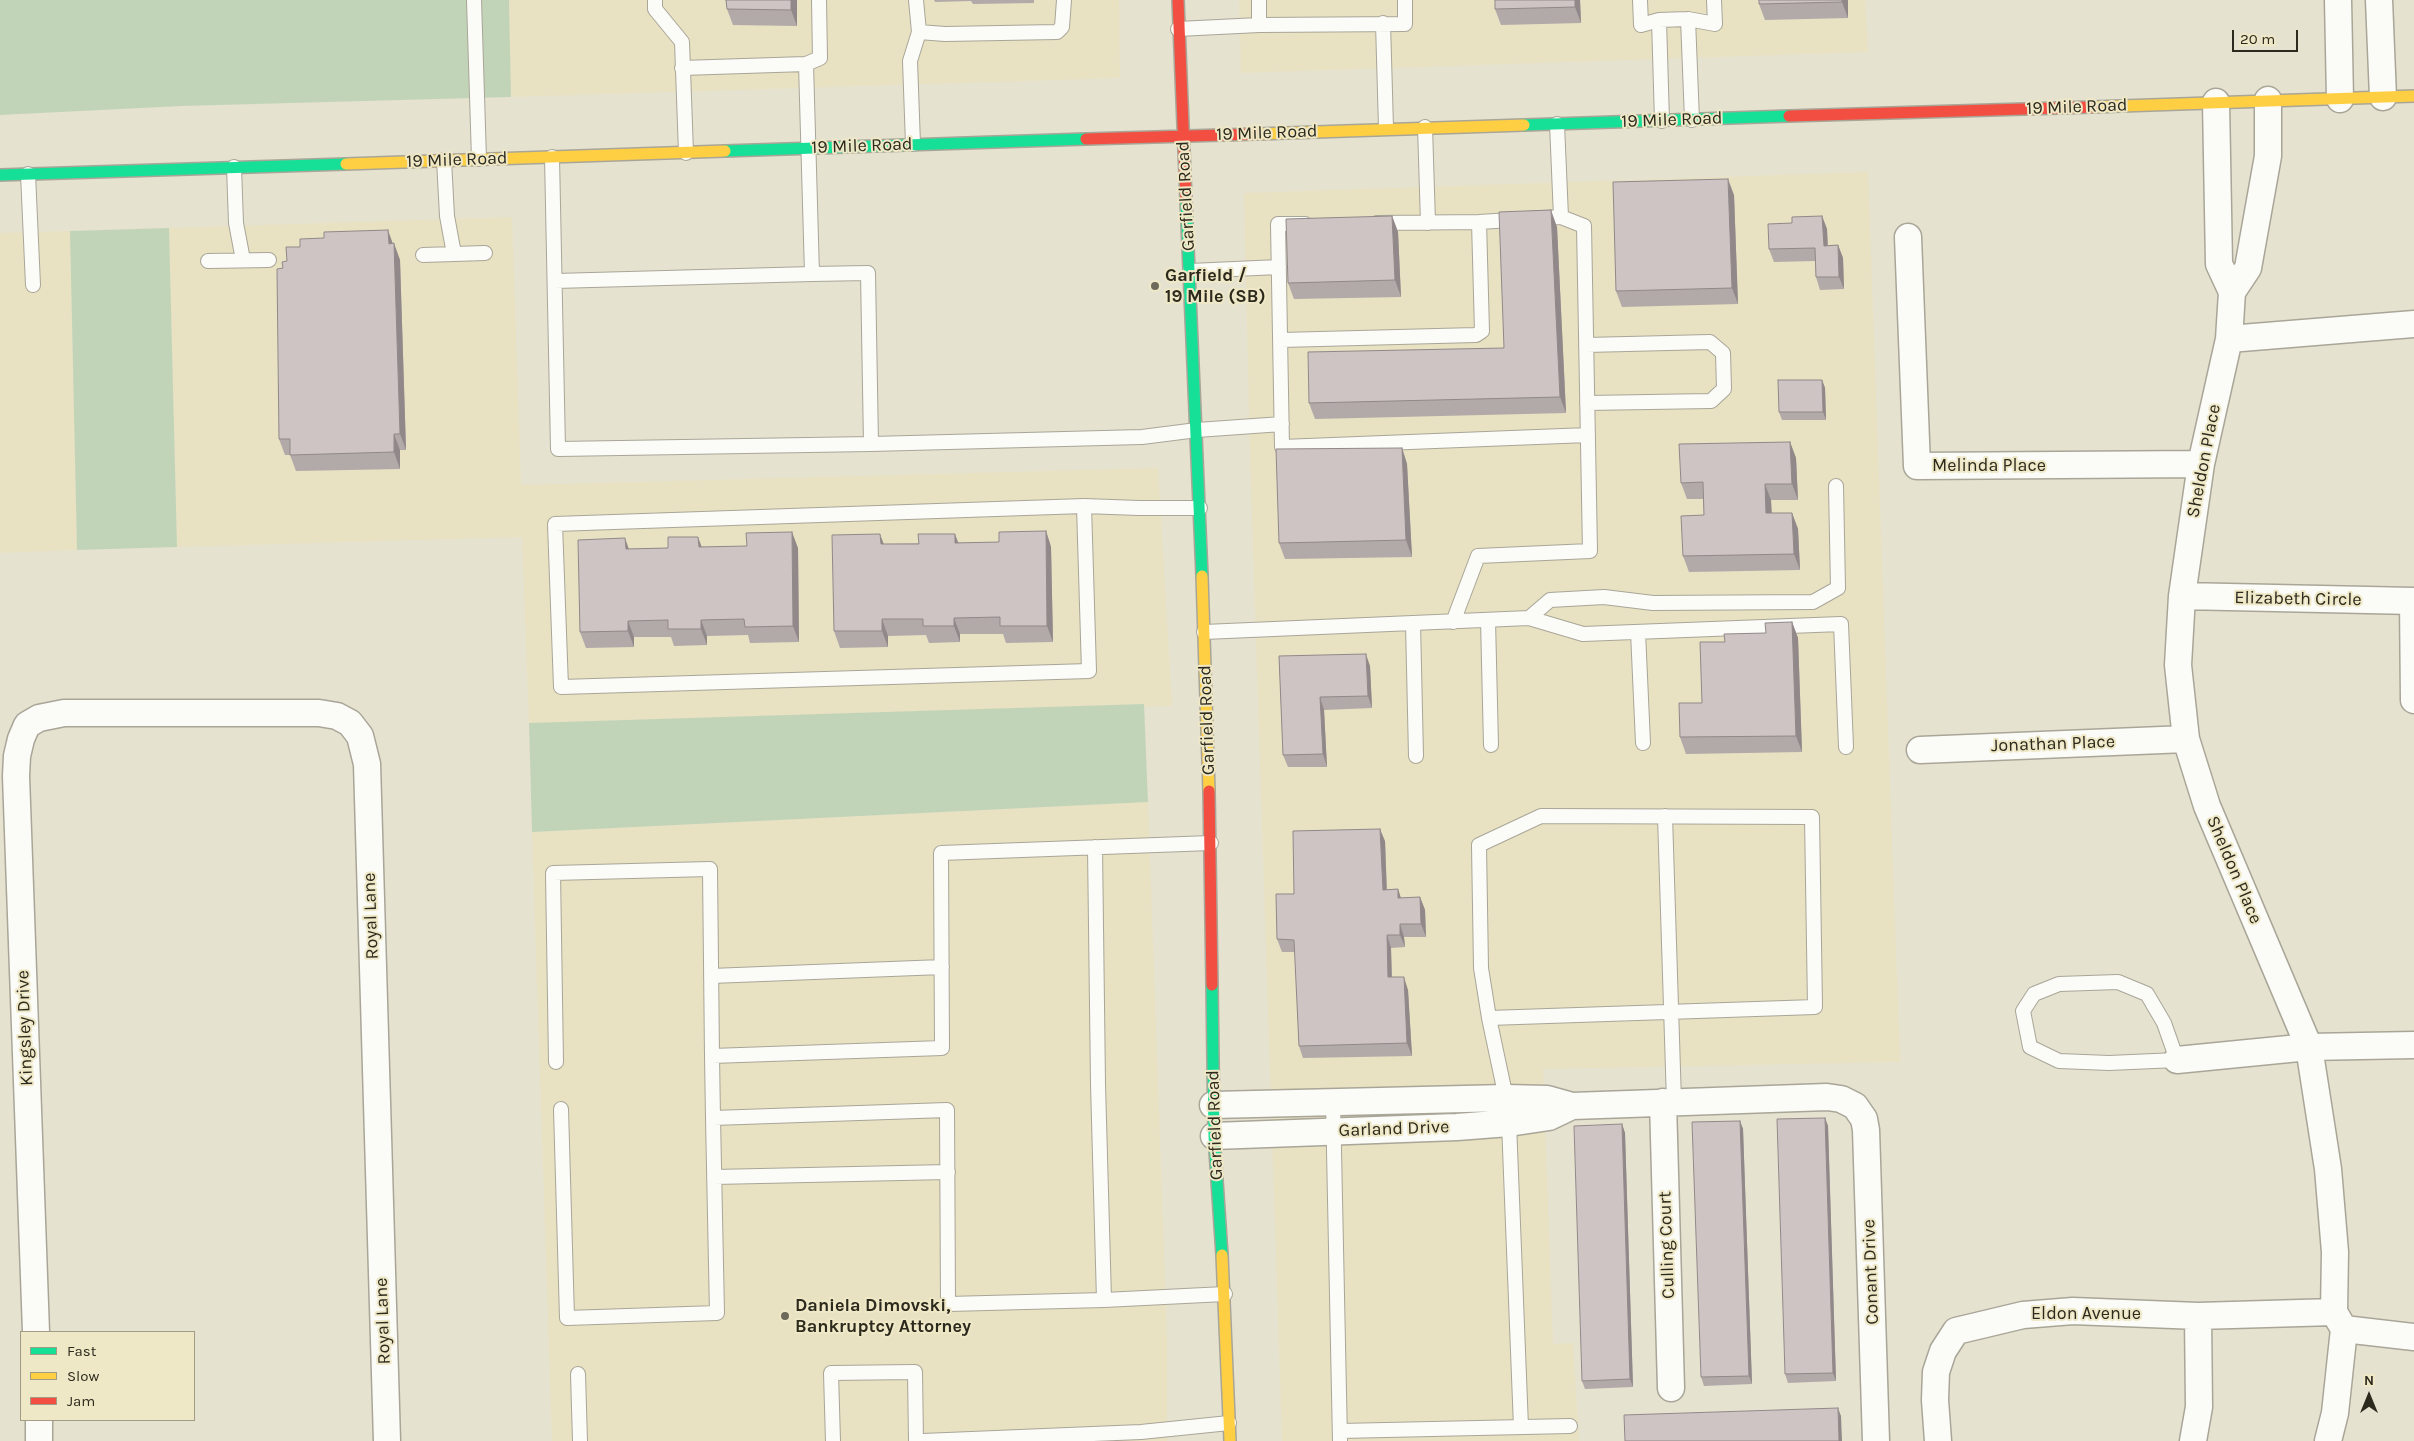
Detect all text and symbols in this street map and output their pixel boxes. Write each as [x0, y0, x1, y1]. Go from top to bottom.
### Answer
scale bar [2234, 20, 2300, 52]
text: 20 m [2240, 30, 2275, 48]
street label: 19 Mile Road [2026, 94, 2128, 120]
street label: 19 Mile Road [1621, 107, 1723, 133]
street label: 19 Mile Road [1216, 120, 1318, 146]
street label: 19 Mile Road [811, 133, 913, 159]
street label: Garfield Road [1172, 140, 1200, 252]
street label: 19 Mile Road [406, 147, 508, 173]
place label: Garfield / 19 Mile (SB) [1165, 265, 1266, 308]
marker: Garfield / 19 Mile (SB) [1149, 280, 1161, 292]
street label: Sheldon Place [2182, 402, 2226, 520]
street label: Melinda Place [1932, 455, 2046, 477]
street label: Elizabeth Circle [2234, 587, 2362, 611]
street label: Garfield Road [1194, 665, 1220, 775]
street label: Jonathan Place [1991, 731, 2115, 757]
street label: Sheldon Place [2202, 813, 2266, 927]
street label: Royal Lane [359, 872, 383, 960]
street label: Kingsley Drive [12, 970, 38, 1086]
street label: Garfield Road [1202, 1070, 1228, 1180]
street label: Garland Drive [1338, 1116, 1450, 1142]
street label: Culling Court [1654, 1191, 1680, 1299]
street label: Conant Drive [1858, 1219, 1884, 1325]
street label: Royal Lane [371, 1277, 395, 1365]
place label: Daniela Dimovski, Bankruptcy Attorney [795, 1295, 971, 1338]
street label: Eldon Avenue [2031, 1303, 2141, 1325]
marker: Daniela Dimovski, Bankruptcy Attorney [779, 1310, 791, 1322]
legend [20, 1331, 195, 1421]
text: Fast [67, 1342, 96, 1360]
text: Slow [67, 1367, 99, 1385]
north arrow [2344, 1371, 2394, 1421]
text: N [2364, 1372, 2374, 1389]
text: Jam [67, 1392, 95, 1410]

